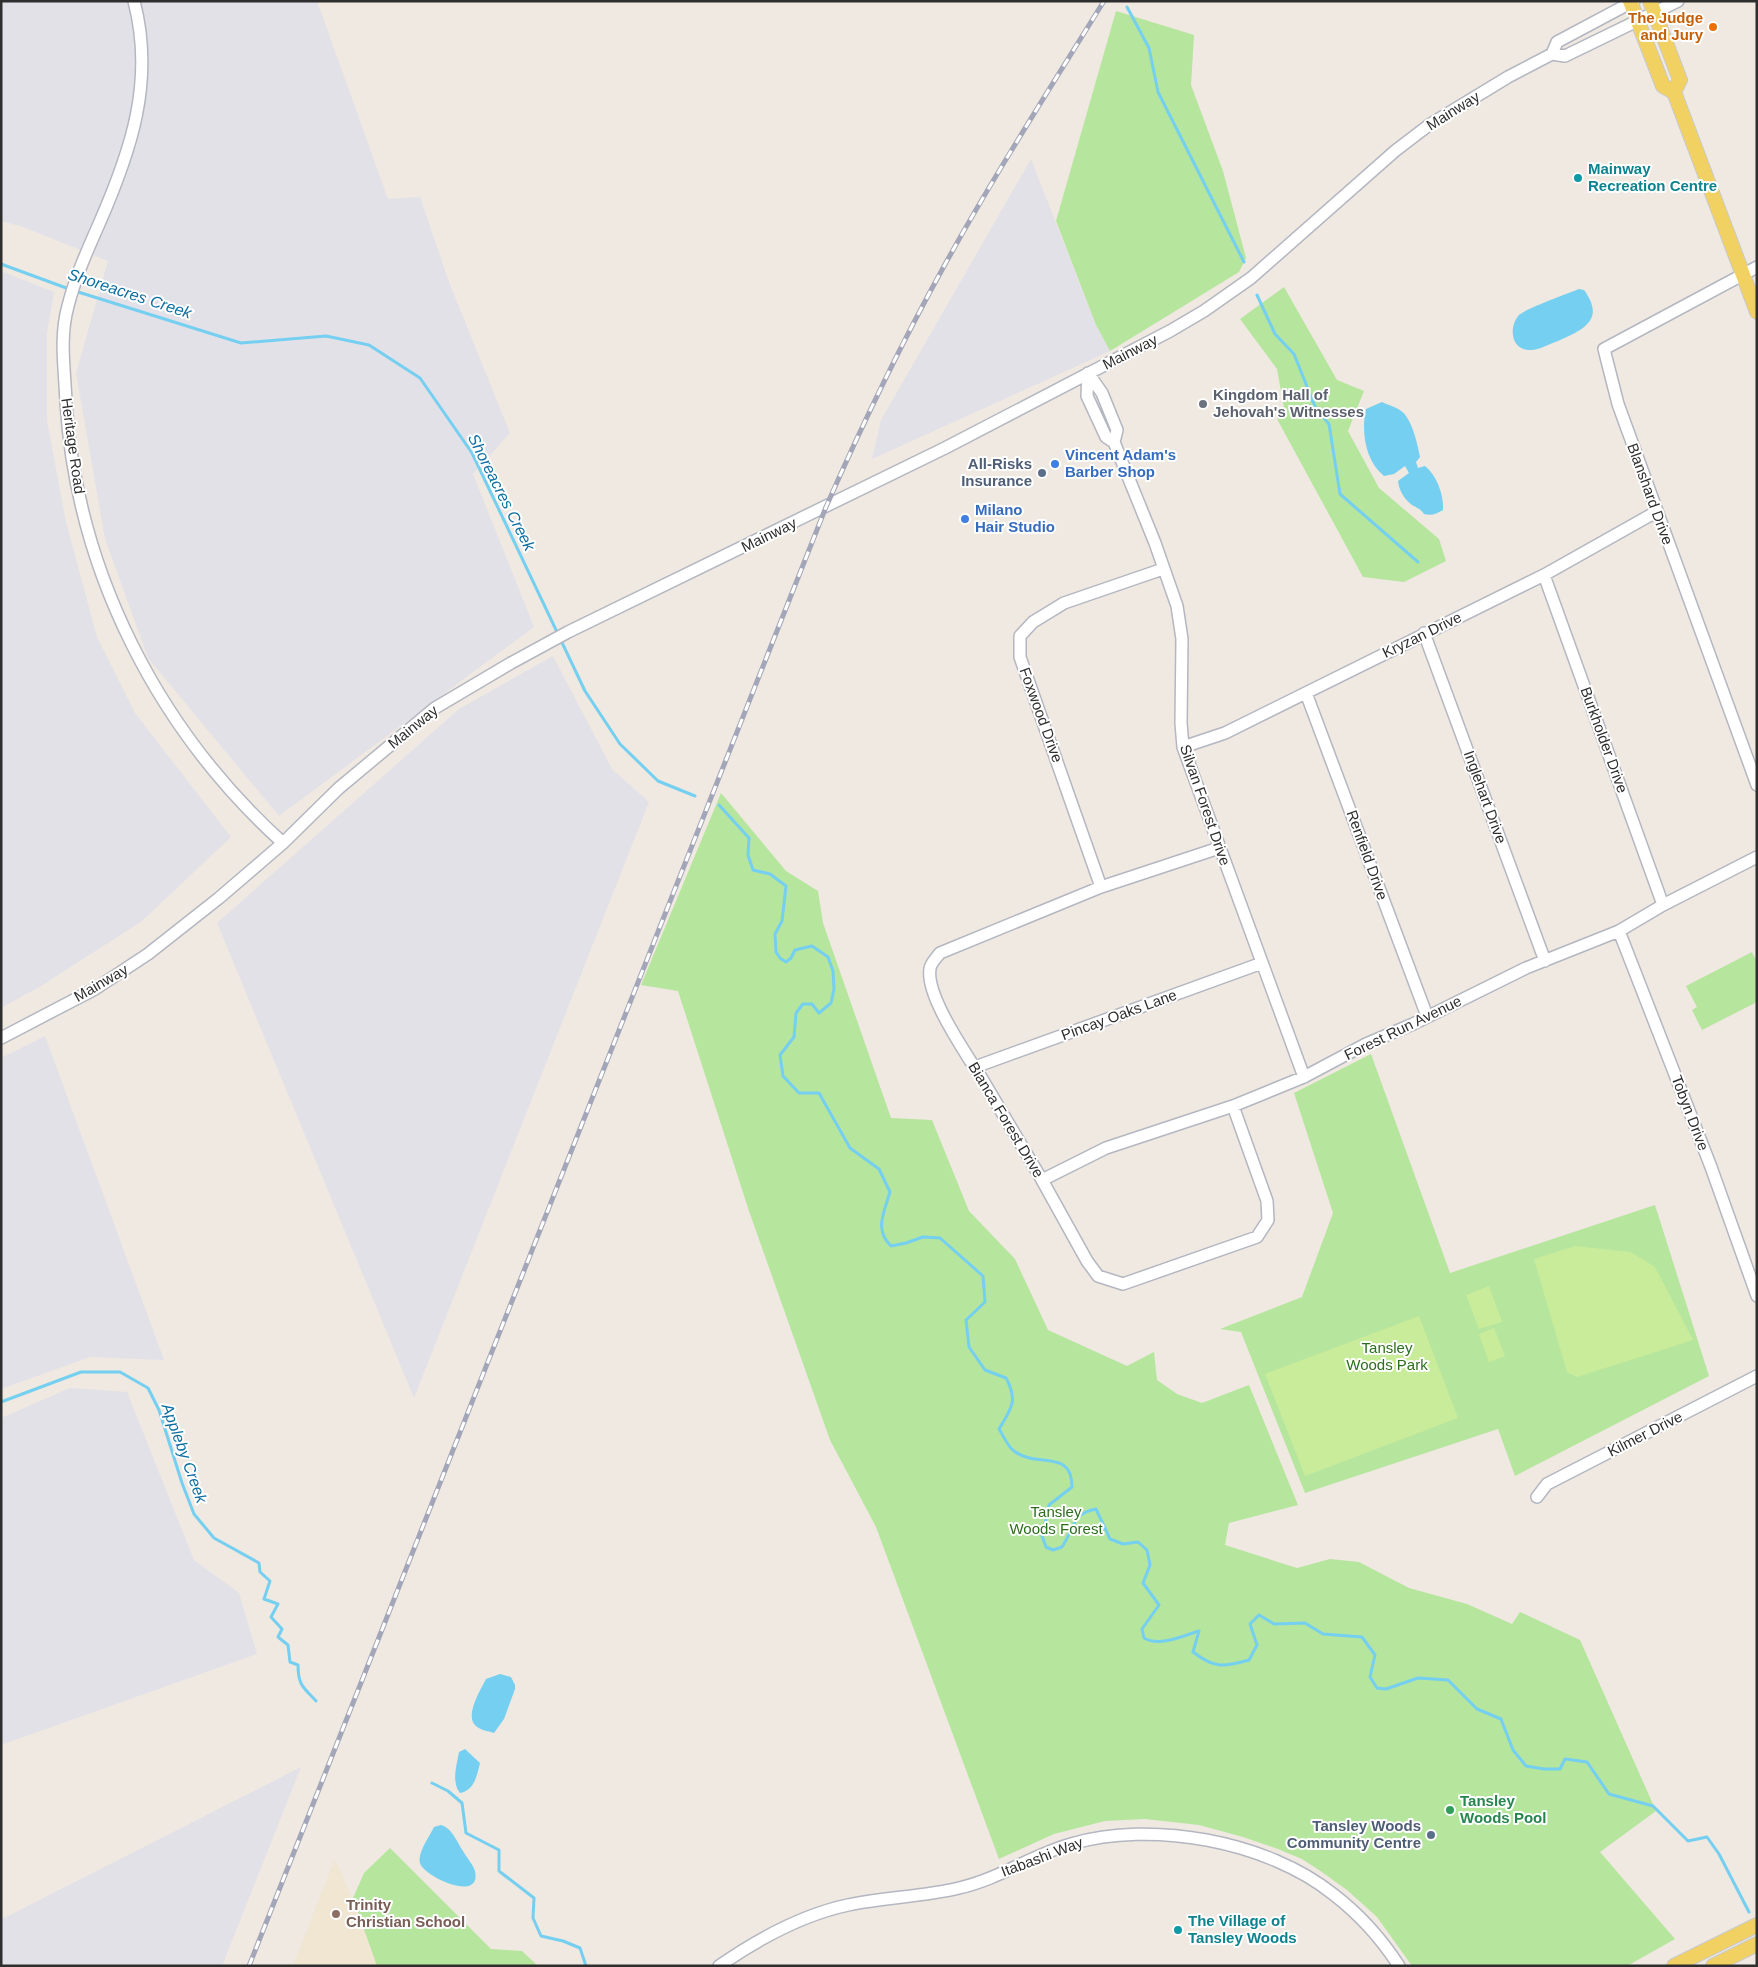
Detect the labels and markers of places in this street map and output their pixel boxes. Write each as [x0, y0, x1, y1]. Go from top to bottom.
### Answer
place label: The Judge and Jury [1628, 9, 1704, 43]
marker: The Judge and Jury [1707, 21, 1719, 33]
place label: Mainway Recreation Centre [1588, 160, 1717, 194]
marker: Mainway Recreation Centre [1572, 172, 1584, 184]
place label: Kingdom Hall of Jehovah's Witnesses [1213, 386, 1364, 420]
marker: Kingdom Hall of Jehovah's Witnesses [1197, 398, 1209, 410]
place label: Vincent Adam's Barber Shop [1065, 446, 1176, 480]
place label: All-Risks Insurance [961, 455, 1032, 489]
marker: Vincent Adam's Barber Shop [1049, 458, 1061, 470]
marker: All-Risks Insurance [1036, 467, 1048, 479]
place label: Milano Hair Studio [975, 501, 1055, 535]
marker: Milano Hair Studio [959, 513, 971, 525]
place label: Tansley Woods Pool [1460, 1792, 1546, 1826]
marker: Tansley Woods Pool [1444, 1804, 1456, 1816]
place label: Tansley Woods Community Centre [1287, 1817, 1421, 1851]
marker: Tansley Woods Community Centre [1425, 1829, 1437, 1841]
place label: Trinity Christian School [346, 1896, 465, 1930]
marker: Trinity Christian School [330, 1908, 342, 1920]
place label: The Village of Tansley Woods [1188, 1912, 1297, 1946]
marker: The Village of Tansley Woods [1172, 1924, 1184, 1936]

